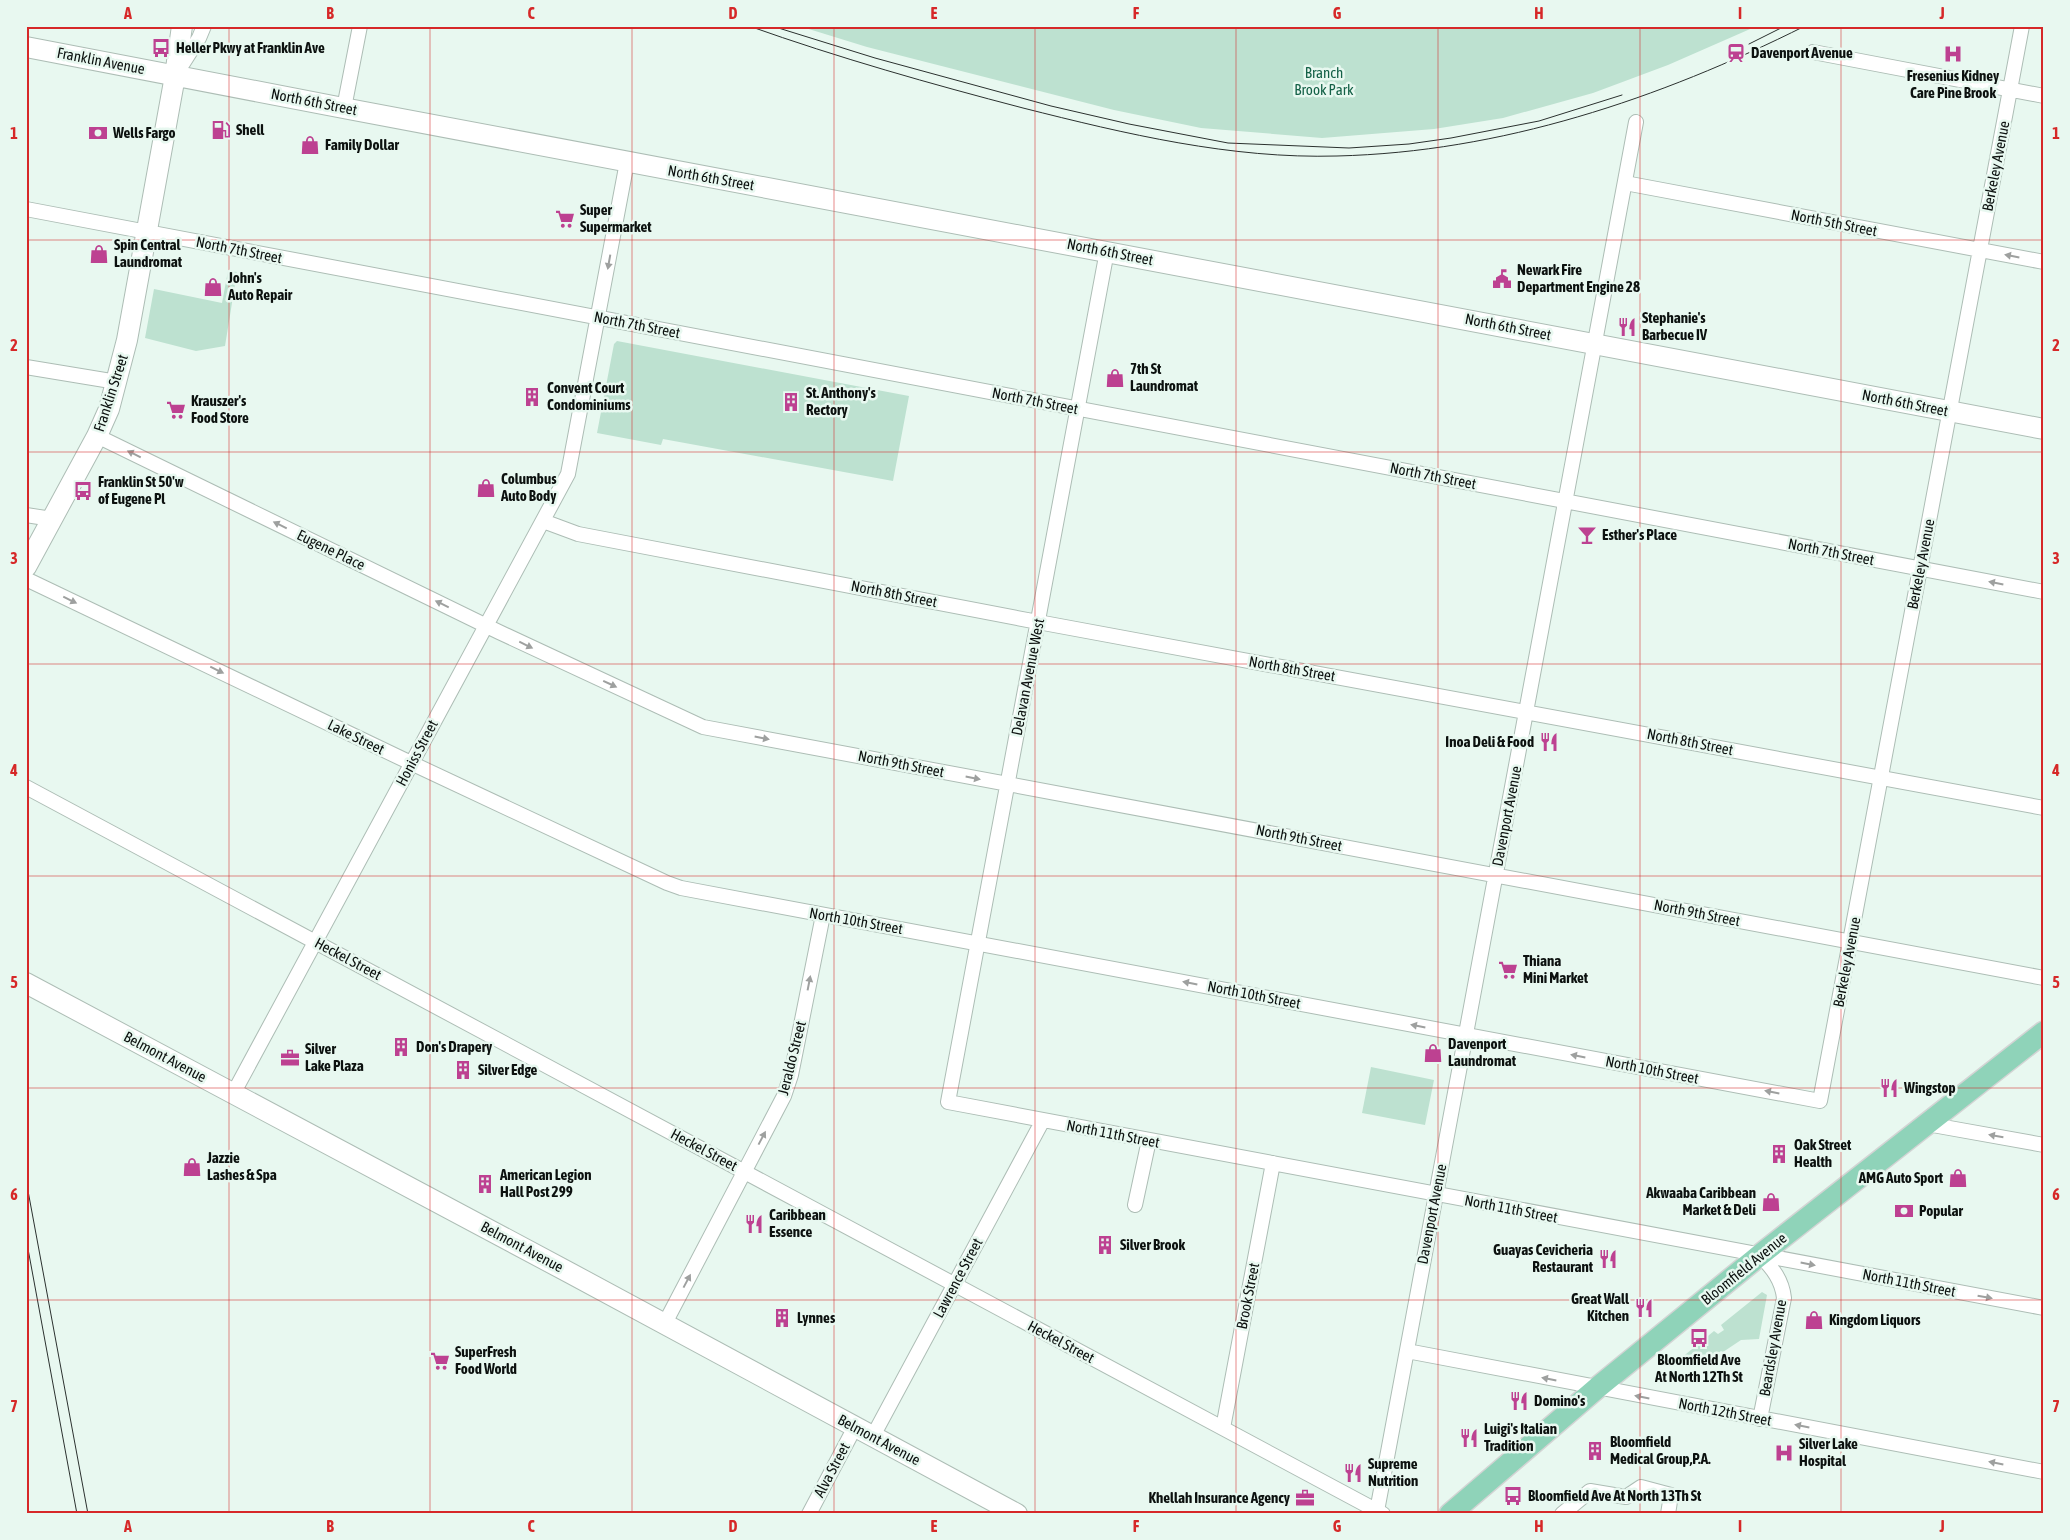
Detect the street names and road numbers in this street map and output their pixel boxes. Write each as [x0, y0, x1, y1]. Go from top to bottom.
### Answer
street label: Franklin Avenue [56, 44, 147, 77]
street label: North 6th Street [270, 85, 359, 118]
street label: Berkeley Avenue [1978, 119, 2013, 213]
street label: North 6th Street [667, 162, 756, 193]
street label: North 5th Street [1790, 206, 1879, 239]
street label: North 7th Street [195, 233, 284, 266]
street label: North 6th Street [1066, 235, 1155, 268]
street label: North 7th Street [593, 308, 682, 341]
street label: North 6th Street [1464, 310, 1553, 343]
street label: Franklin Street [90, 352, 131, 434]
street label: North 7th Street [991, 384, 1080, 417]
street label: North 6th Street [1861, 386, 1950, 419]
street label: North 7th Street [1389, 459, 1478, 492]
street label: Berkeley Avenue [1903, 517, 1938, 611]
street label: Eugene Place [295, 526, 368, 573]
street label: North 7th Street [1787, 535, 1876, 568]
street label: North 8th Street [850, 577, 939, 610]
street label: Delavan Avenue West [1008, 617, 1047, 737]
street label: North 8th Street [1248, 653, 1337, 684]
street label: Lake Street [325, 716, 387, 758]
street label: Honiss Street [392, 717, 441, 789]
street label: North 8th Street [1646, 725, 1735, 758]
street label: North 9th Street [857, 747, 946, 780]
street label: Davenport Avenue [1488, 764, 1525, 868]
street label: North 9th Street [1255, 821, 1344, 854]
street label: North 9th Street [1653, 896, 1742, 929]
street label: North 10th Street [808, 904, 904, 937]
street label: Berkeley Avenue [1829, 915, 1864, 1009]
street label: Heckel Street [312, 934, 384, 983]
street label: North 10th Street [1206, 977, 1302, 1012]
street label: Jeraldo Street [774, 1019, 809, 1097]
street label: Belmont Avenue [121, 1028, 210, 1085]
street label: North 10th Street [1604, 1052, 1700, 1087]
street label: North 11th Street [1065, 1116, 1161, 1151]
street label: Heckel Street [668, 1125, 740, 1174]
street label: Davenport Avenue [1413, 1162, 1450, 1266]
street label: North 11th Street [1463, 1191, 1559, 1226]
street label: Belmont Avenue [478, 1218, 567, 1275]
street label: Bloomfield Avenue [1698, 1229, 1790, 1308]
street label: Lawrence Street [929, 1235, 986, 1320]
street label: Brook Street [1233, 1261, 1262, 1331]
street label: North 11th Street [1861, 1265, 1957, 1300]
street label: Beardsley Avenue [1756, 1298, 1789, 1398]
street label: Heckel Street [1025, 1317, 1097, 1366]
street label: North 12th Street [1677, 1394, 1773, 1429]
street label: Belmont Avenue [835, 1411, 924, 1468]
street label: Alva Street [810, 1440, 853, 1500]

